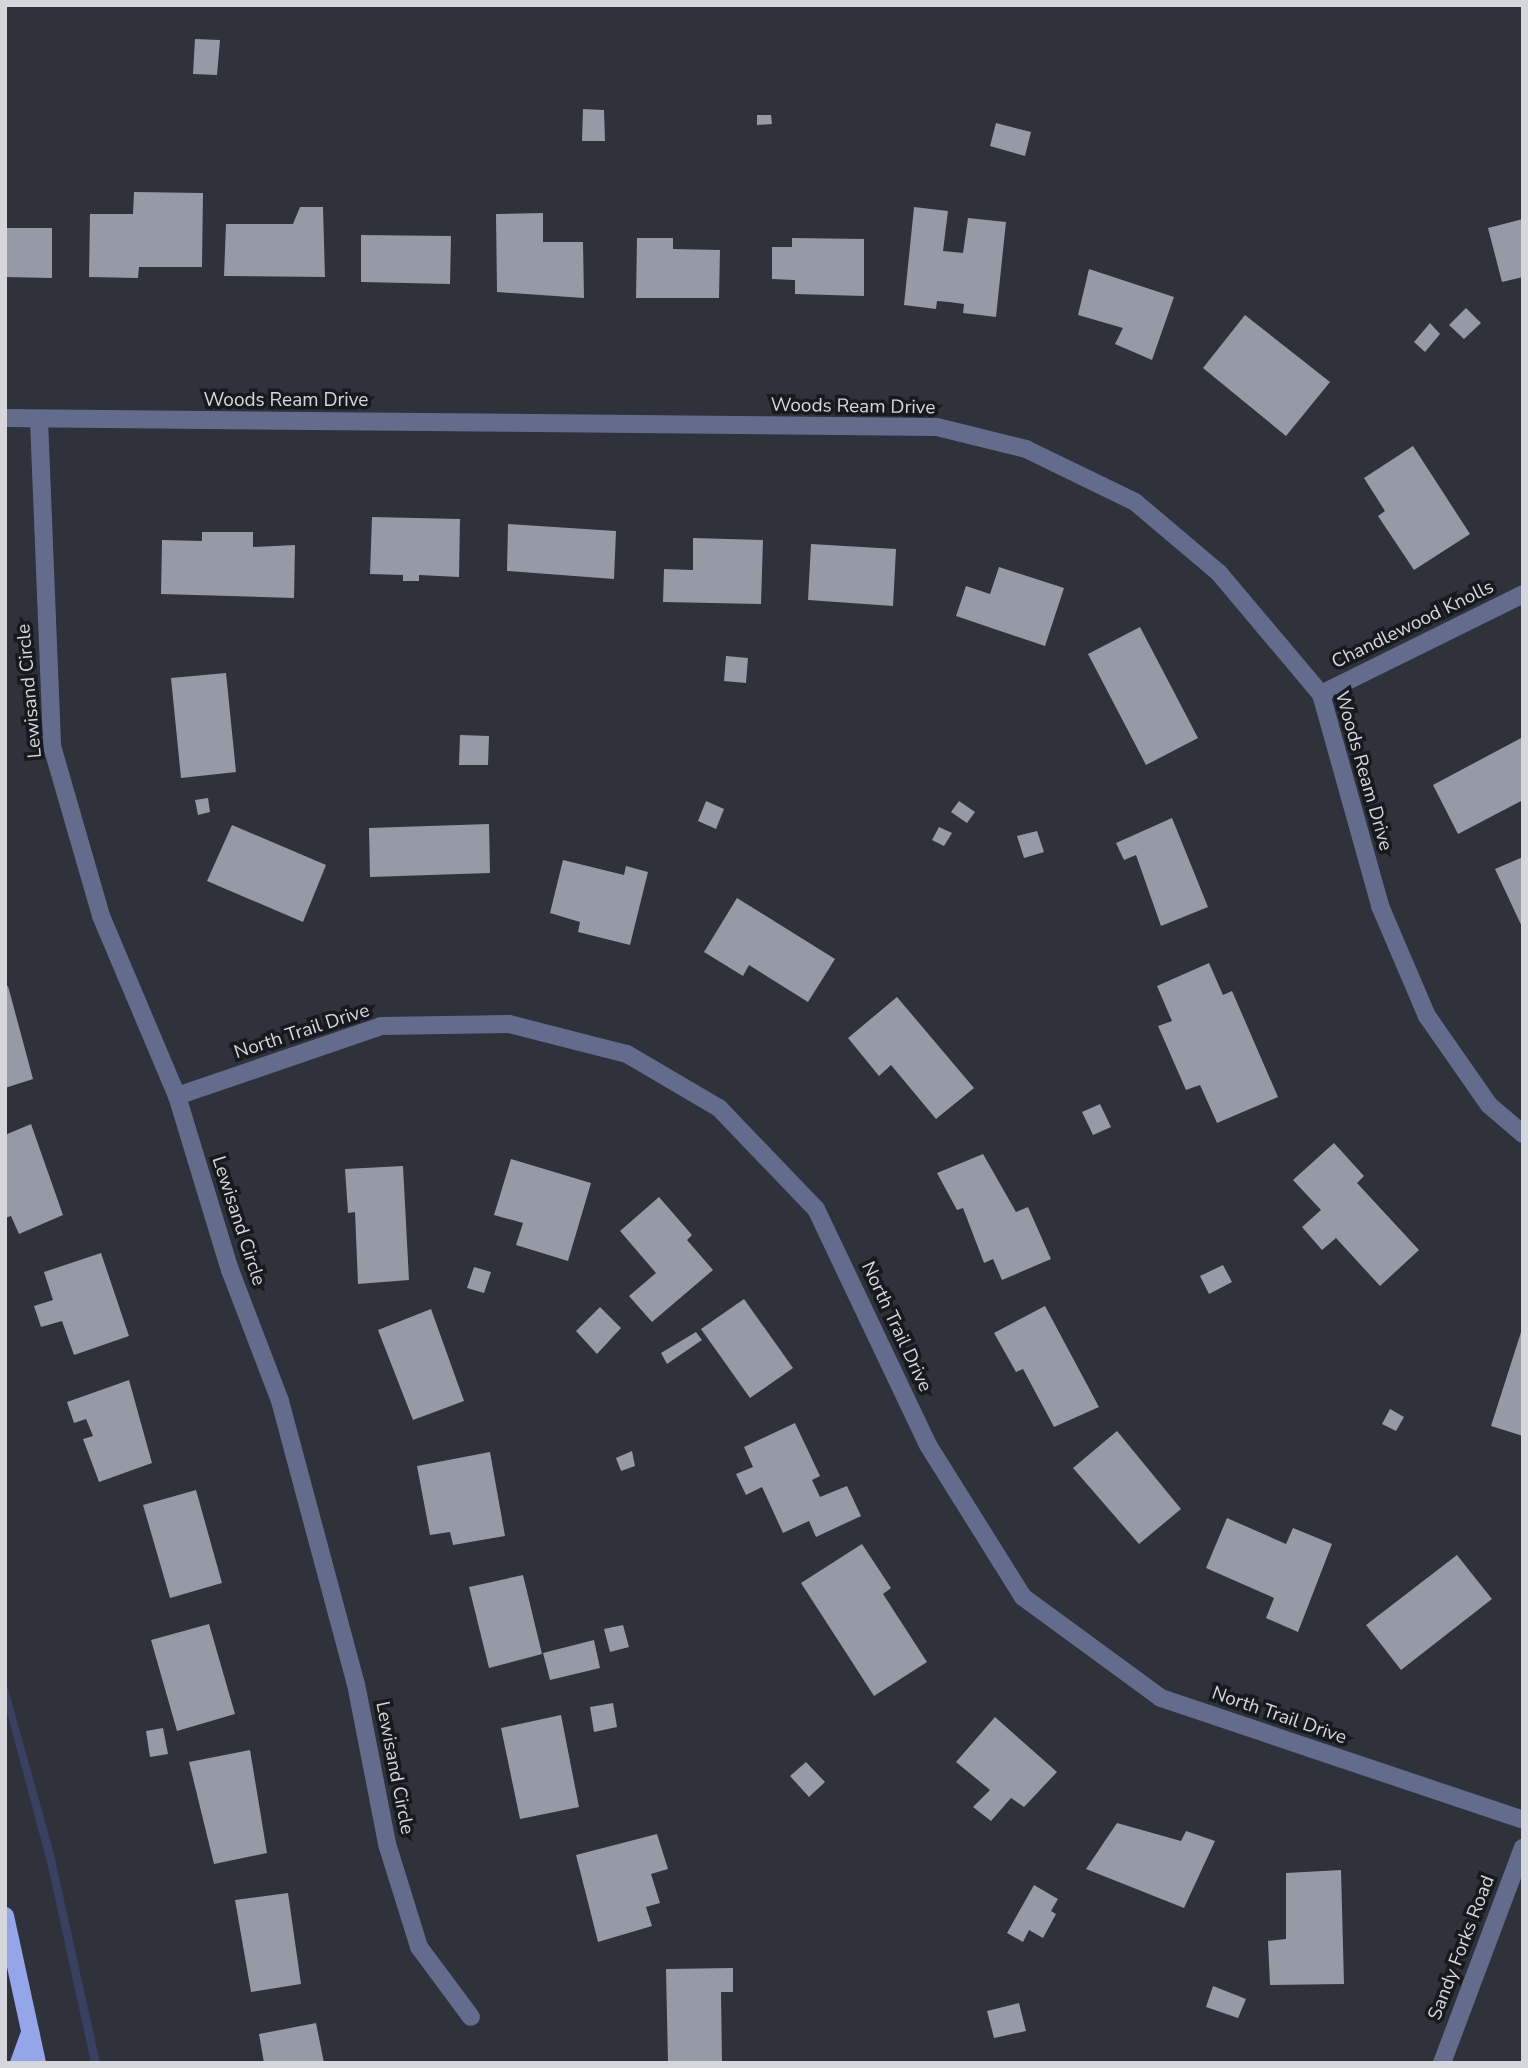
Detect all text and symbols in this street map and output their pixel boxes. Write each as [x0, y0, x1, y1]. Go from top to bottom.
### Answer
street label: Woods Ream Drive [204, 390, 368, 412]
street label: Woods Ream Drive [770, 394, 936, 420]
street label: Chandlewood Knolls [1328, 576, 1498, 674]
street label: Lewisand Circle [13, 623, 47, 759]
street label: Woods Ream Drive [1329, 689, 1397, 853]
street label: North Trail Drive [231, 999, 373, 1065]
street label: Lewisand Circle [206, 1153, 270, 1289]
street label: North Trail Drive [856, 1258, 936, 1396]
street label: North Trail Drive [1209, 1682, 1349, 1750]
street label: Lewisand Circle [370, 1700, 418, 1836]
street label: Sandy Forks Road [1424, 1872, 1500, 2024]

